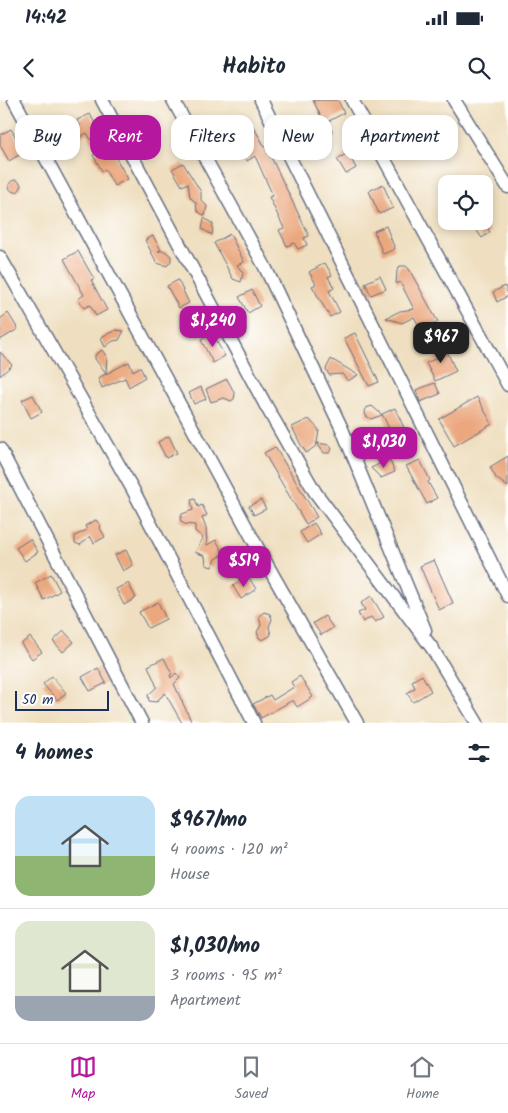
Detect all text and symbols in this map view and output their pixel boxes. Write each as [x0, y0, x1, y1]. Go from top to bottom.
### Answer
text: 14:42 [25, 3, 67, 33]
text: Habito [222, 50, 286, 85]
icon: back [15, 54, 43, 82]
icon: search [465, 54, 493, 82]
chip: Buy [15, 115, 80, 160]
chip: Rent [90, 115, 161, 160]
chip: Filters [171, 115, 254, 160]
chip: New [264, 115, 332, 160]
chip: Apartment [342, 115, 458, 160]
map controls [438, 175, 493, 230]
button: locate [438, 175, 493, 230]
pin: $1,240 [172, 306, 254, 348]
text: $1,240 [191, 309, 235, 334]
pin: $967 [411, 322, 471, 364]
text: $967 [424, 325, 458, 350]
pin: $1,030 [343, 426, 425, 469]
text: $1,030 [362, 430, 406, 455]
pin: $519 [214, 546, 274, 588]
text: $519 [229, 549, 259, 574]
scale bar [15, 688, 109, 711]
text: 50 m [22, 689, 53, 711]
text: 4 homes [15, 737, 93, 770]
icon: filters [465, 739, 493, 767]
text: $967/mo [170, 804, 247, 837]
icon: home [55, 816, 115, 876]
text: 4 rooms · 120 m² [170, 837, 288, 862]
text: House [170, 862, 210, 887]
text: $1,030/mo [170, 930, 260, 963]
icon: home [55, 941, 115, 1001]
text: 3 rooms · 95 m² [170, 963, 282, 988]
text: Apartment [170, 988, 241, 1013]
tab: Map [69, 1053, 97, 1105]
tab: Saved [235, 1053, 268, 1105]
tab: Home [406, 1053, 439, 1105]

